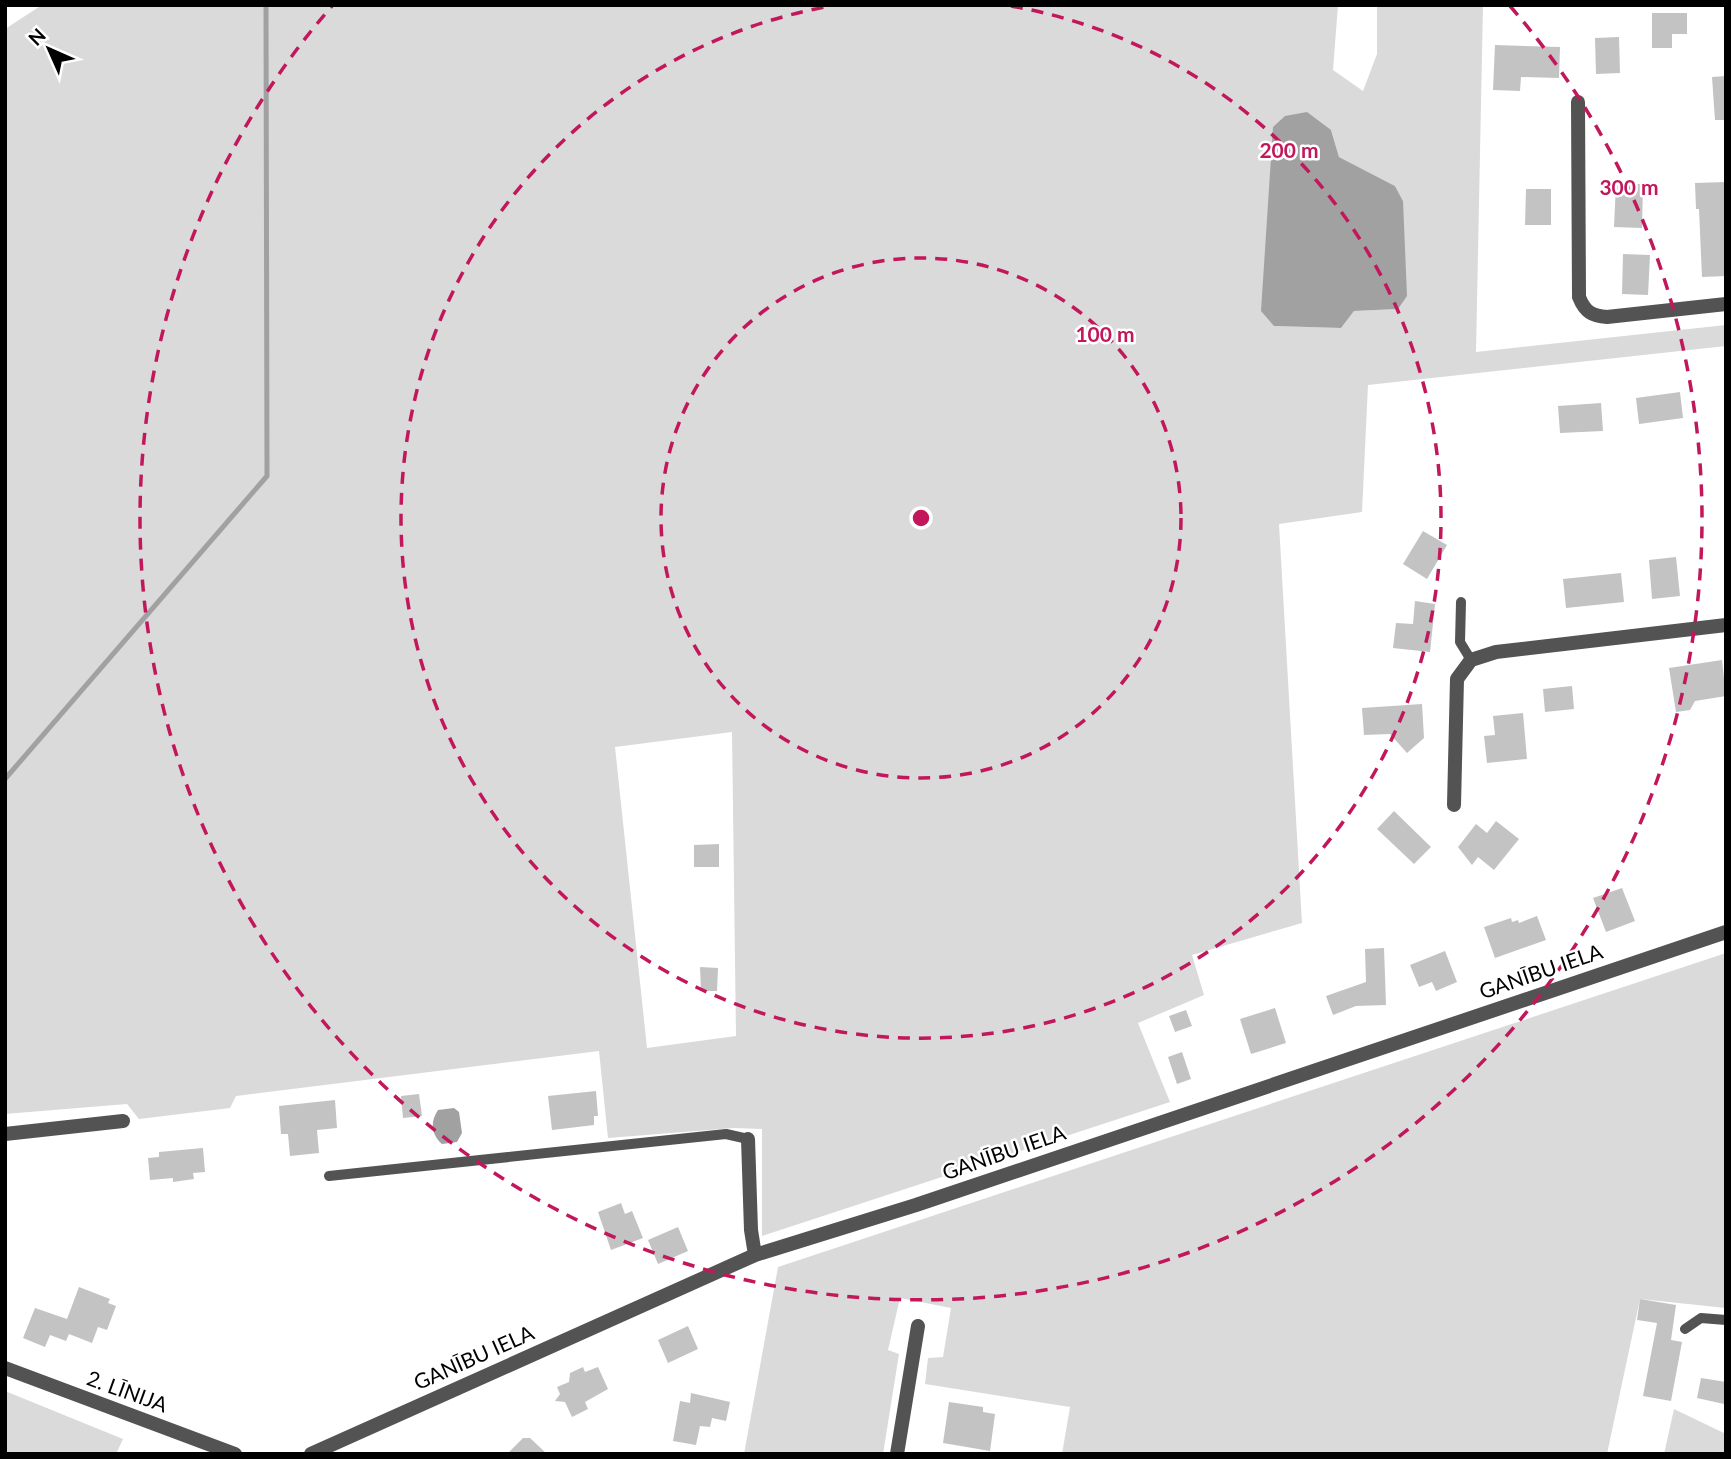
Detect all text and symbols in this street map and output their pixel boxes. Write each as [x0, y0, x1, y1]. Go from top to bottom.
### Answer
north arrow [14, 14, 84, 84]
text: N [23, 23, 50, 50]
text: 200 m [1259, 137, 1319, 162]
text: 300 m [1599, 174, 1659, 199]
text: 100 m [1075, 321, 1135, 346]
centre of rings [909, 506, 933, 530]
street label: GANĪBU IELA [1476, 938, 1606, 1003]
street label: GANĪBU IELA [939, 1119, 1069, 1184]
street label: GANĪBU IELA [409, 1319, 538, 1394]
street label: 2. LĪNIJA [84, 1364, 172, 1417]

